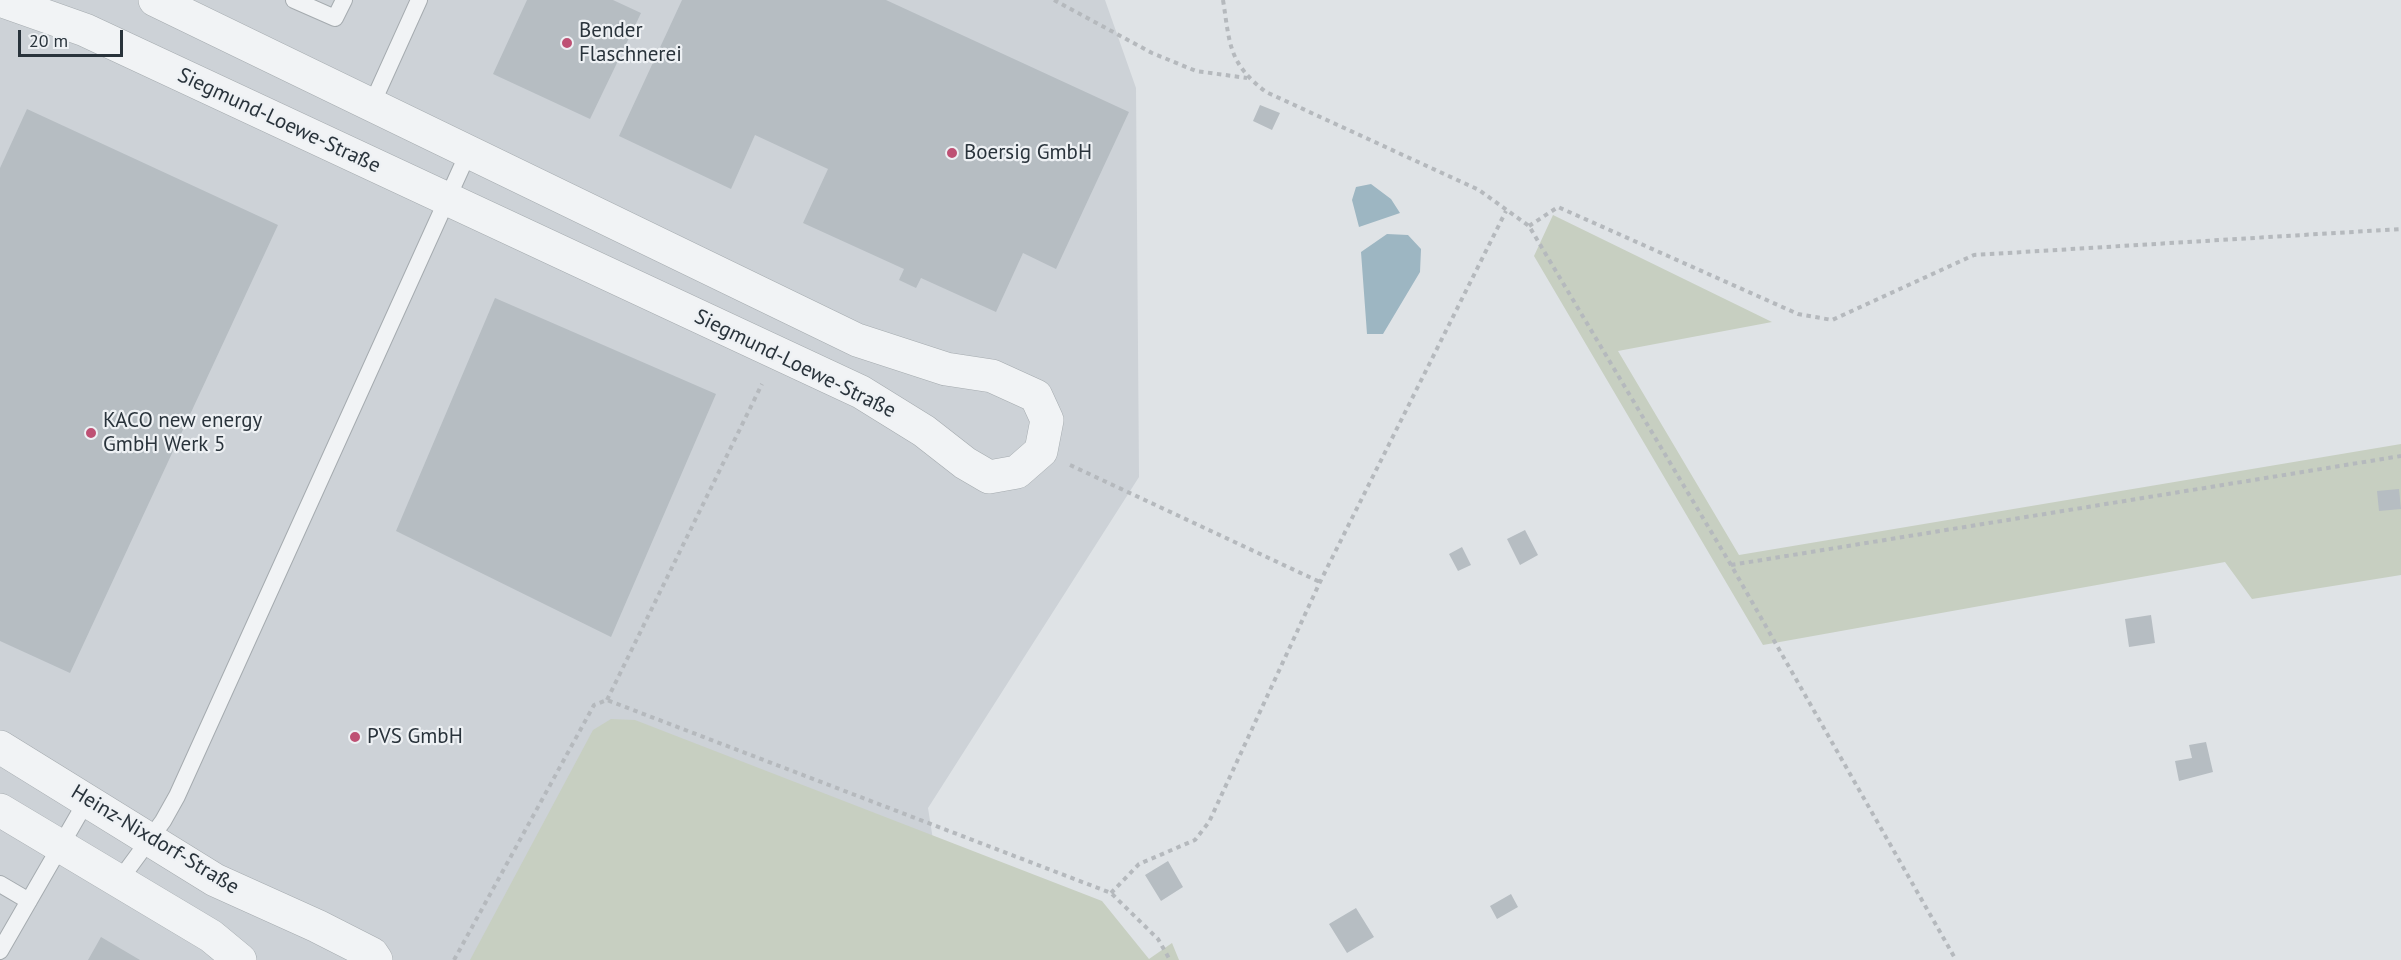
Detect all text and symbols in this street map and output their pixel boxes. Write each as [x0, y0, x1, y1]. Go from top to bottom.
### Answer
scale bar [21, 18, 126, 56]
place label: Bender Flaschnerei [579, 18, 682, 68]
text: 20 m [29, 29, 68, 52]
marker: Bender Flaschnerei [560, 36, 574, 50]
street label: Siegmund-Loewe-Straße [174, 63, 384, 179]
place label: Boersig GmbH [964, 140, 1092, 166]
marker: Boersig GmbH [945, 146, 959, 160]
street label: Siegmund-Loewe-Straße [690, 304, 900, 424]
place label: KACO new energy GmbH Werk 5 [103, 408, 262, 458]
marker: KACO new energy GmbH Werk 5 [84, 426, 98, 440]
place label: PVS GmbH [367, 724, 463, 750]
marker: PVS GmbH [348, 730, 362, 744]
street label: Heinz-Nixdorf-Straße [66, 780, 244, 900]

